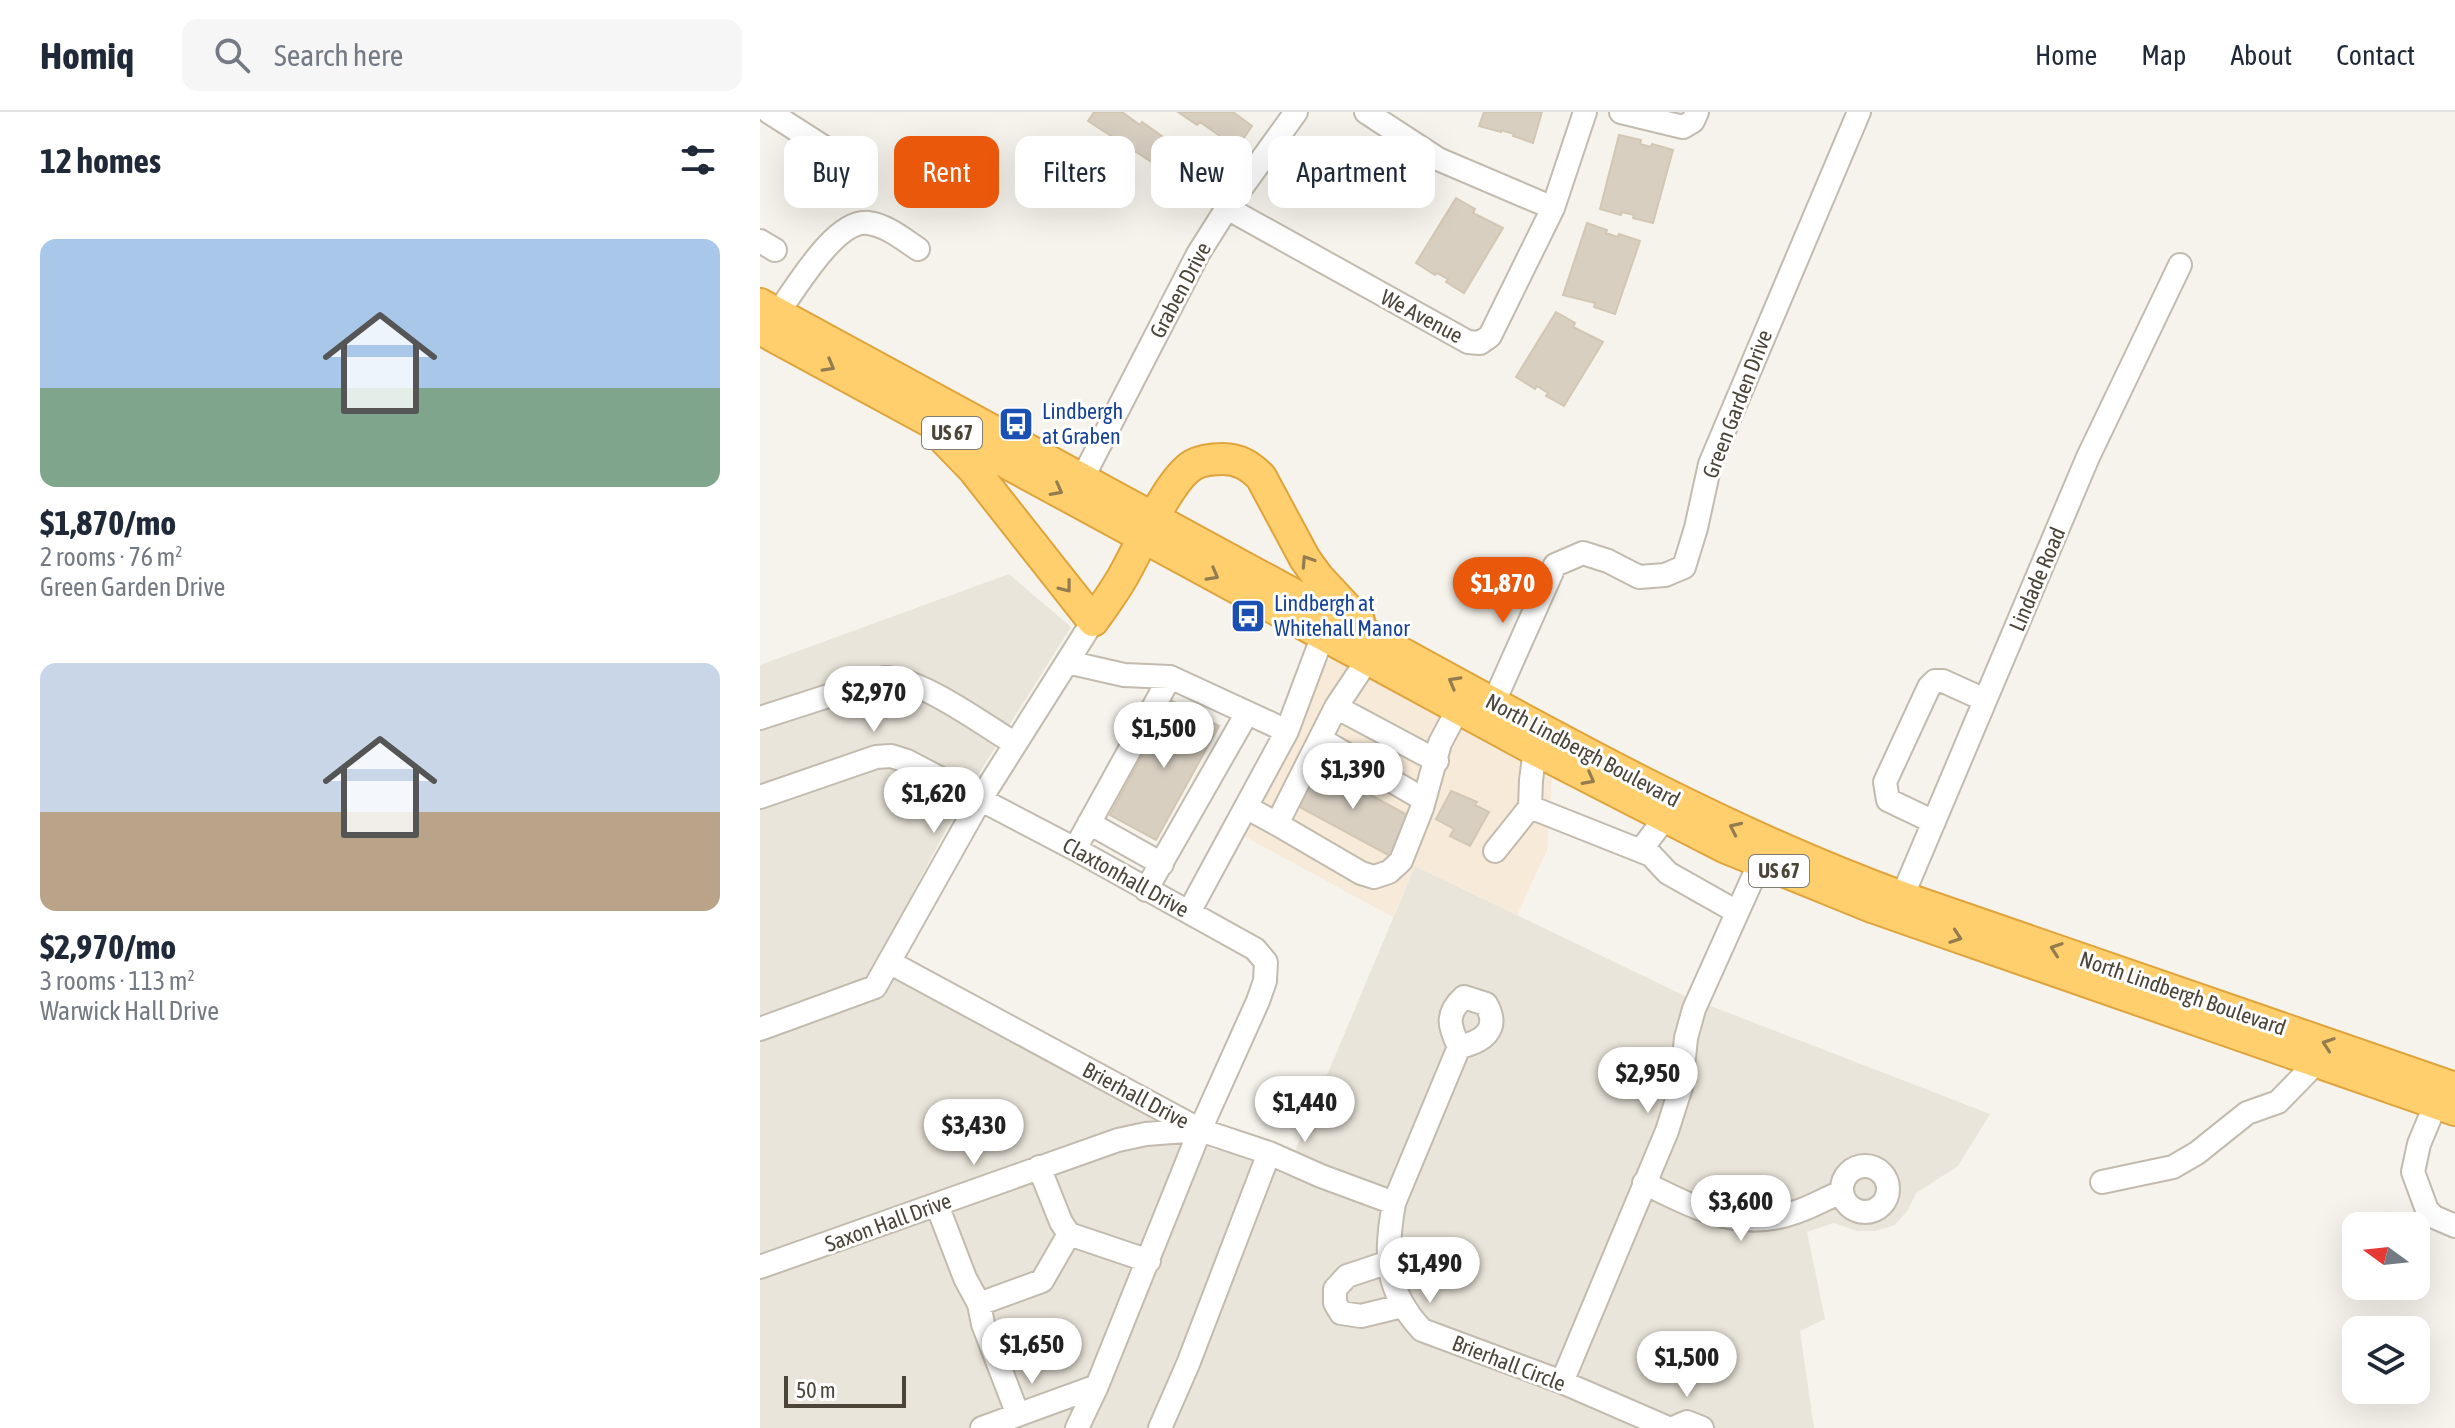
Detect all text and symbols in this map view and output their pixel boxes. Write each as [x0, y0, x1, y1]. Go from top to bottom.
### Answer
search box [182, 19, 742, 91]
icon: search [210, 33, 254, 77]
text: Homiq [40, 34, 134, 77]
text: Search here [274, 38, 403, 72]
text: Home [2035, 39, 2097, 71]
text: Map [2141, 39, 2186, 71]
text: About [2230, 39, 2292, 71]
text: Contact [2336, 39, 2415, 71]
chip: Buy [784, 136, 878, 208]
chip: Rent [894, 136, 999, 208]
chip: Filters [1015, 136, 1135, 208]
chip: New [1151, 136, 1252, 208]
chip: Apartment [1268, 136, 1435, 208]
icon: filters [676, 138, 720, 182]
text: 12 homes [40, 141, 161, 180]
street label: Graben Drive [1144, 238, 1216, 342]
street label: We Avenue [1377, 284, 1467, 348]
icon: home [308, 291, 452, 435]
street label: Green Garden Drive [1697, 326, 1777, 482]
one-way arrow [820, 356, 834, 372]
place label: Lindbergh at Graben [1042, 398, 1123, 449]
bus stop icon: Lindbergh at Graben [997, 405, 1035, 443]
road number: US 67 [922, 417, 982, 449]
one-way arrow [1048, 480, 1063, 496]
text: $1,870/mo [40, 503, 176, 542]
street label: Lindade Road [2003, 523, 2071, 635]
text: 2 rooms · 76 m² [40, 542, 182, 572]
one-way arrow [1302, 555, 1317, 570]
pin: $1,870 [1438, 557, 1568, 625]
one-way arrow [1205, 565, 1219, 580]
text: $1,870 [1471, 568, 1535, 598]
text: Green Garden Drive [40, 572, 225, 602]
one-way arrow [1056, 578, 1071, 592]
place label: Lindbergh at Whitehall Manor [1274, 590, 1410, 641]
bus stop icon: Lindbergh at Whitehall Manor [1229, 597, 1267, 635]
pin: $2,970 [809, 666, 939, 734]
text: $2,970 [842, 677, 906, 707]
one-way arrow [1448, 677, 1463, 692]
street label: North Lindbergh Boulevard [1481, 688, 1685, 812]
pin: $1,500 [1099, 702, 1229, 770]
text: $1,500 [1132, 713, 1196, 743]
icon: home [308, 715, 452, 859]
pin: $1,390 [1288, 743, 1418, 811]
text: $1,390 [1321, 754, 1385, 784]
pin: $1,620 [869, 767, 999, 835]
one-way arrow [1581, 770, 1595, 785]
text: $1,620 [902, 778, 966, 808]
one-way arrow [1728, 822, 1743, 838]
street label: Claxtonhall Drive [1058, 832, 1194, 922]
road number: US 67 [1749, 855, 1809, 887]
text: $2,970/mo [40, 927, 176, 966]
one-way arrow [1948, 927, 1962, 944]
one-way arrow [2050, 943, 2064, 959]
street label: North Lindbergh Boulevard [2076, 945, 2290, 1041]
text: 3 rooms · 113 m² [40, 966, 195, 996]
text: Warwick Hall Drive [40, 996, 219, 1026]
one-way arrow [2322, 1037, 2336, 1053]
pin: $2,950 [1583, 1047, 1713, 1115]
street label: Brierhall Drive [1078, 1056, 1194, 1134]
text: $2,950 [1616, 1058, 1680, 1088]
pin: $1,440 [1240, 1076, 1370, 1144]
text: $1,440 [1273, 1087, 1337, 1117]
pin: $3,430 [909, 1099, 1039, 1167]
text: $3,430 [942, 1110, 1006, 1140]
pin: $3,600 [1676, 1175, 1806, 1243]
text: $3,600 [1709, 1186, 1773, 1216]
street label: Saxon Hall Drive [821, 1187, 955, 1257]
north arrow [2342, 1212, 2430, 1300]
map controls [2342, 1212, 2430, 1404]
pin: $1,490 [1365, 1237, 1495, 1305]
text: $1,490 [1398, 1248, 1462, 1278]
button: layers [2342, 1316, 2430, 1404]
pin: $1,650 [967, 1318, 1097, 1386]
text: $1,650 [1000, 1329, 1064, 1359]
street label: Brierhall Circle [1449, 1330, 1569, 1397]
pin: $1,500 [1622, 1331, 1752, 1399]
text: $1,500 [1655, 1342, 1719, 1372]
scale bar [784, 1372, 906, 1408]
text: 50 m [796, 1377, 836, 1403]

